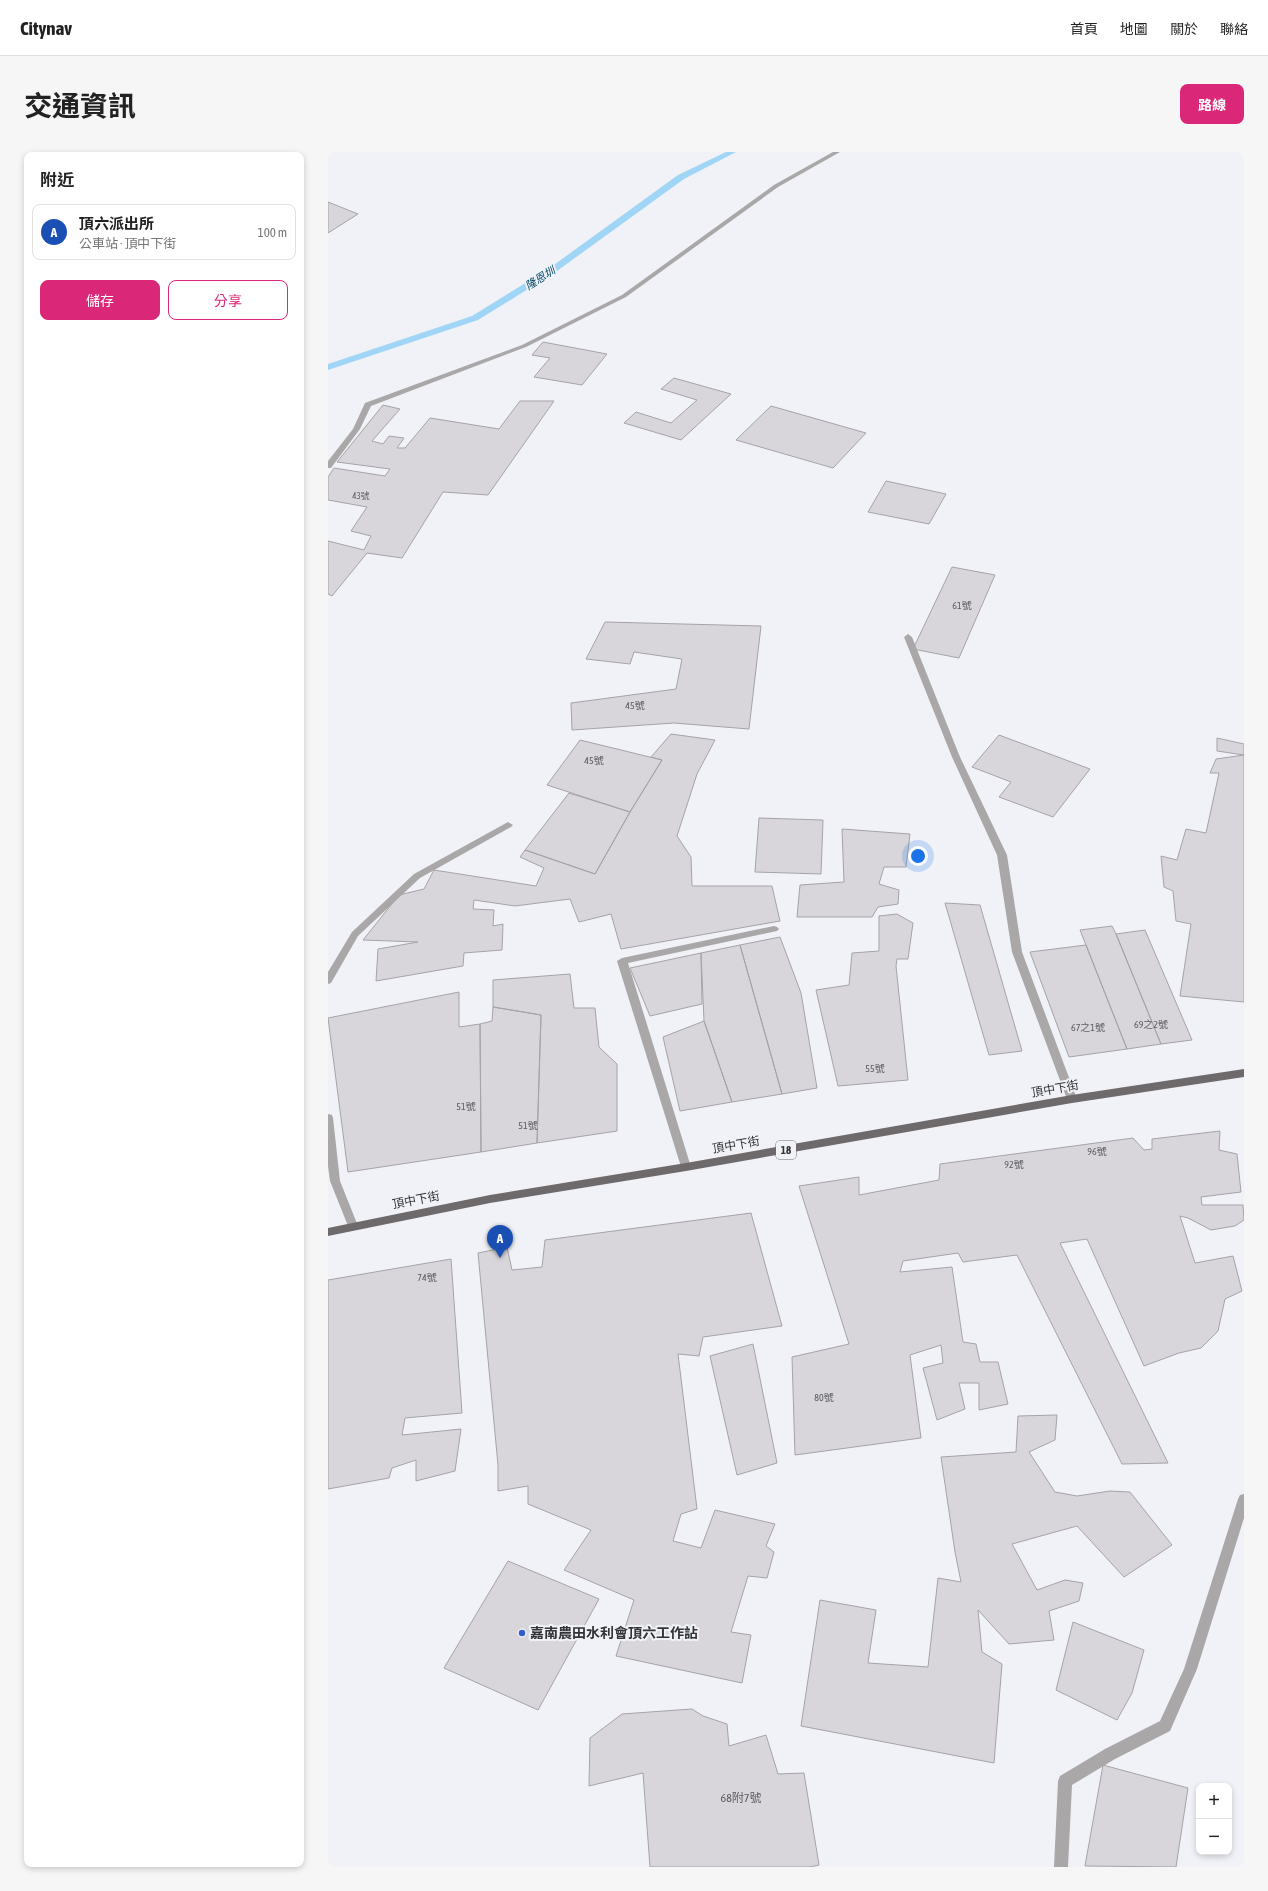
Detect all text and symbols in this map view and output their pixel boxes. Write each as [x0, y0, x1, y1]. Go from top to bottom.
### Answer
text: Citynav [20, 17, 72, 39]
text: 首頁 [1070, 21, 1098, 37]
text: 地圖 [1120, 21, 1148, 37]
text: 關於 [1170, 21, 1198, 37]
text: 聯絡 [1220, 21, 1248, 37]
button: 路線 [1180, 84, 1244, 124]
text: 交通資訊 [24, 90, 136, 122]
text: 附近 [40, 170, 74, 190]
text: 頂六派出所 [79, 215, 154, 232]
text: A [51, 225, 57, 240]
text: 100 m [258, 225, 287, 240]
text: 公車站 · 頂中下街 [79, 236, 176, 251]
water label: 隆恩圳 [523, 263, 559, 292]
button: 儲存 [40, 280, 160, 320]
button: 分享 [168, 280, 288, 320]
house number: 43號 [352, 491, 370, 501]
house number: 61號 [952, 600, 972, 611]
house number: 45號 [625, 700, 645, 711]
house number: 45號 [584, 755, 604, 766]
your location [908, 846, 928, 866]
house number: 69之2號 [1134, 1019, 1168, 1030]
house number: 67之1號 [1071, 1022, 1105, 1033]
house number: 55號 [865, 1063, 885, 1074]
street label: 頂中下街 [1030, 1078, 1080, 1100]
house number: 51號 [456, 1101, 476, 1112]
house number: 51號 [518, 1120, 538, 1131]
street label: 頂中下街 [711, 1134, 761, 1156]
road number: 18 [776, 1141, 796, 1159]
house number: 96號 [1087, 1146, 1107, 1157]
house number: 92號 [1004, 1159, 1024, 1170]
street label: 頂中下街 [391, 1189, 441, 1211]
pin: A [487, 1225, 513, 1258]
house number: 74號 [417, 1272, 437, 1283]
house number: 80號 [814, 1392, 834, 1403]
place label: 嘉南農田水利會頂六工作詀 [530, 1625, 698, 1641]
marker: 嘉南農田水利會頂六工作詀 [517, 1628, 527, 1638]
map controls [1196, 1783, 1232, 1855]
button: + [1196, 1783, 1232, 1819]
house number: 68附7號 [721, 1791, 761, 1805]
button: − [1196, 1819, 1232, 1855]

